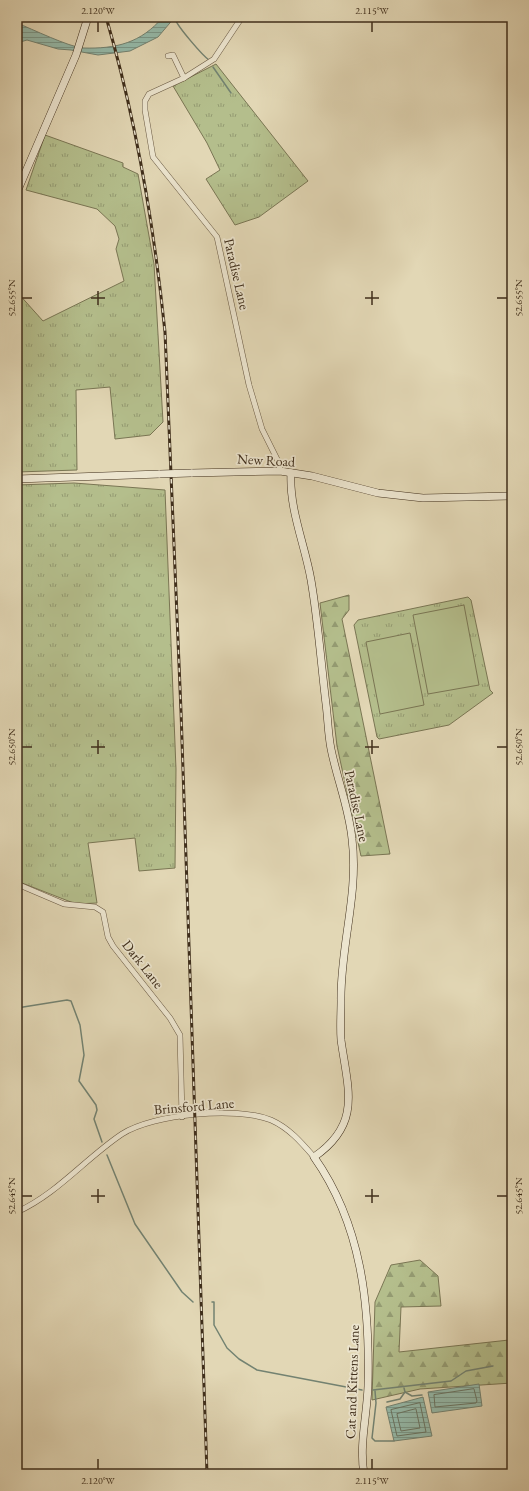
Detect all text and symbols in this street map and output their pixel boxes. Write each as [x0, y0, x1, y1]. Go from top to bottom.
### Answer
text: 2.120°W [81, 4, 116, 17]
text: 2.115°W [355, 4, 390, 17]
street label: Paradise Lane [220, 237, 254, 312]
text: 52.655°N [5, 279, 18, 317]
text: 52.655°N [512, 279, 525, 317]
street label: New Road [236, 449, 296, 471]
text: 52.650°N [5, 728, 18, 766]
text: 52.650°N [512, 728, 525, 766]
street label: Paradise Lane [341, 769, 373, 844]
street label: Dark Lane [118, 936, 168, 992]
street label: Brinsford Lane [153, 1093, 235, 1118]
text: 52.645°N [5, 1177, 18, 1215]
text: 52.645°N [512, 1177, 525, 1215]
street label: Cat and Kittens Lane [341, 1324, 363, 1439]
text: 2.120°W [81, 1474, 116, 1487]
text: 2.115°W [355, 1474, 390, 1487]

